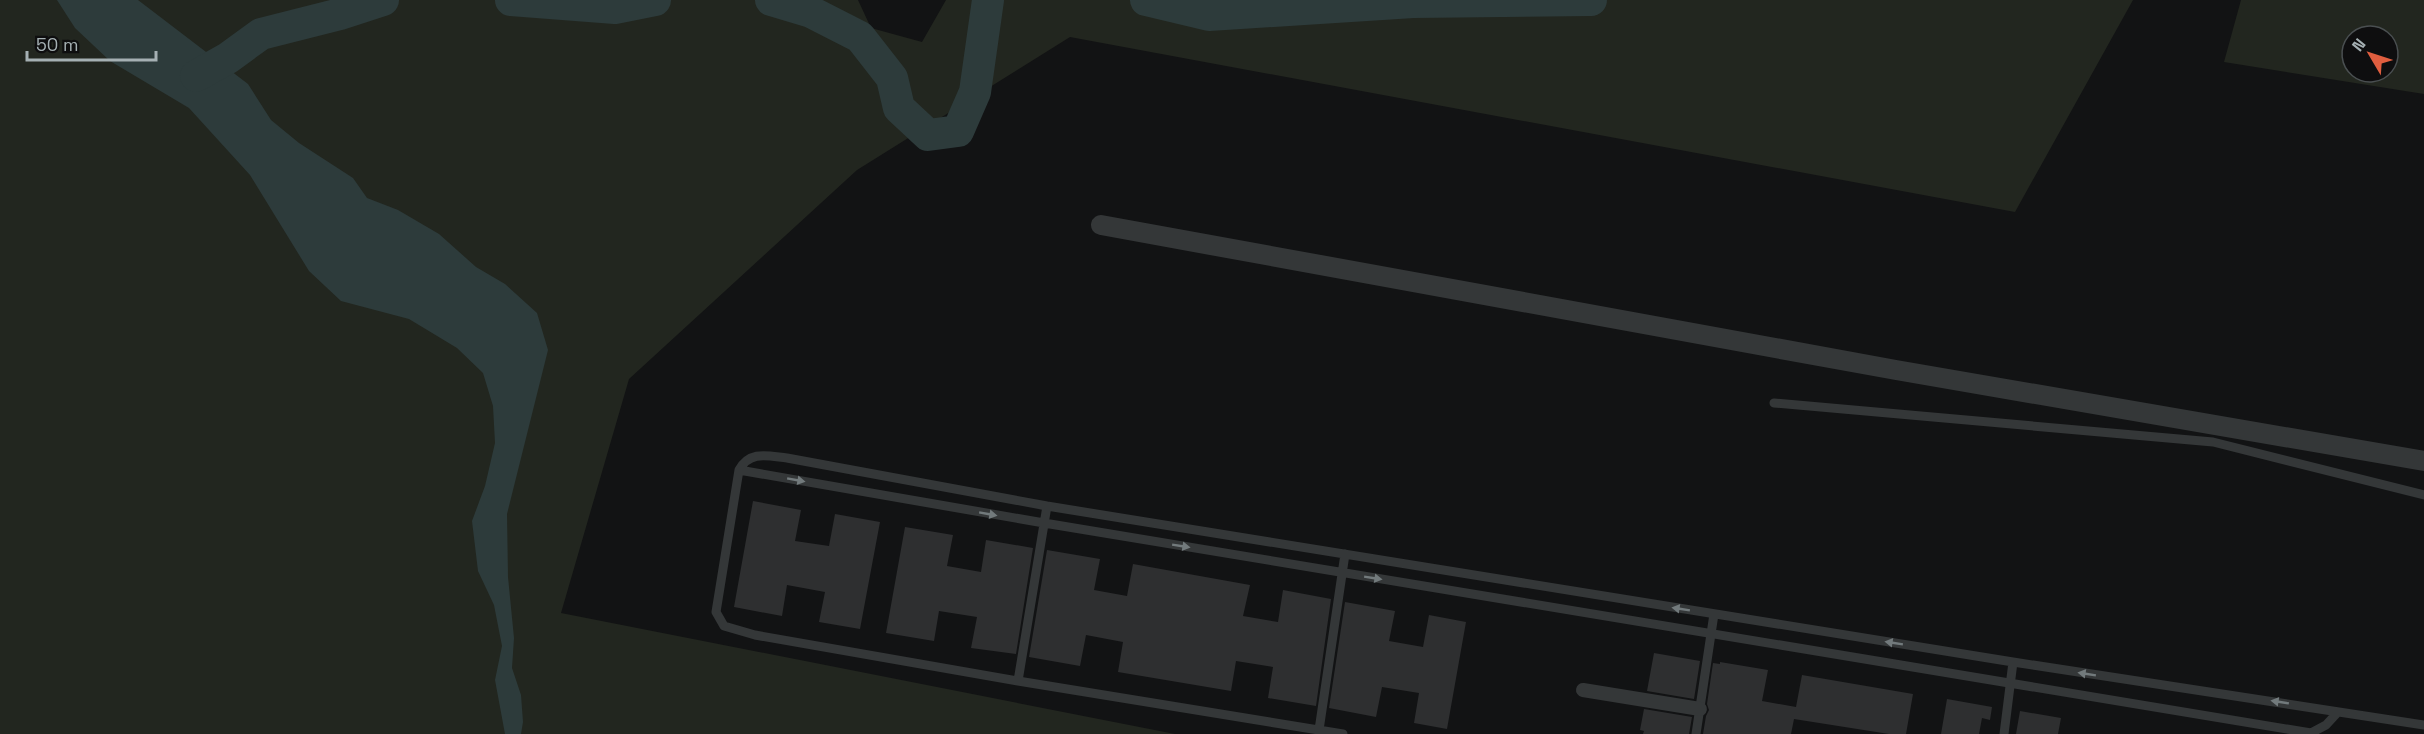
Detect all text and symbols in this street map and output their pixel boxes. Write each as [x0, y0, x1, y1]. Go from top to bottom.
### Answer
scale bar [27, 24, 156, 62]
north arrow [2340, 24, 2400, 84]
text: 50 m [36, 33, 78, 56]
text: N [2347, 34, 2370, 56]
one-way arrow [787, 476, 806, 485]
one-way arrow [979, 510, 998, 519]
one-way arrow [1171, 542, 1190, 551]
one-way arrow [1364, 574, 1383, 583]
one-way arrow [1672, 604, 1691, 613]
one-way arrow [1885, 639, 1904, 648]
one-way arrow [2077, 669, 2096, 678]
one-way arrow [2270, 698, 2289, 707]

